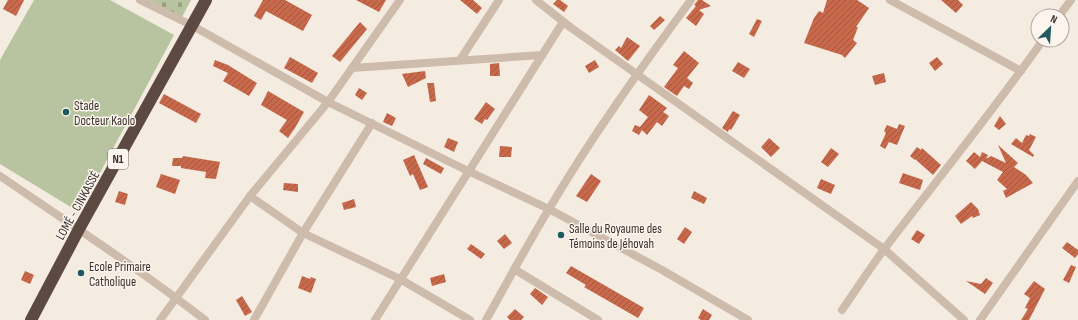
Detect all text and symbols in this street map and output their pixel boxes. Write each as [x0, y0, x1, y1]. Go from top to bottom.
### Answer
north arrow [1030, 8, 1070, 48]
text: N [1049, 12, 1060, 27]
place label: Stade Docteur Kaolo [74, 98, 135, 129]
marker: Stade Docteur Kaolo [61, 107, 71, 117]
road number: N1 [108, 149, 128, 169]
street label: LOMÉ - CINKASSÉ [52, 168, 103, 243]
place label: Salle du Royaume des Témoins de Jéhovah [569, 221, 662, 252]
marker: Salle du Royaume des Témoins de Jéhovah [556, 230, 566, 240]
place label: Ecole Primaire Catholique [89, 259, 151, 290]
marker: Ecole Primaire Catholique [76, 268, 86, 278]

